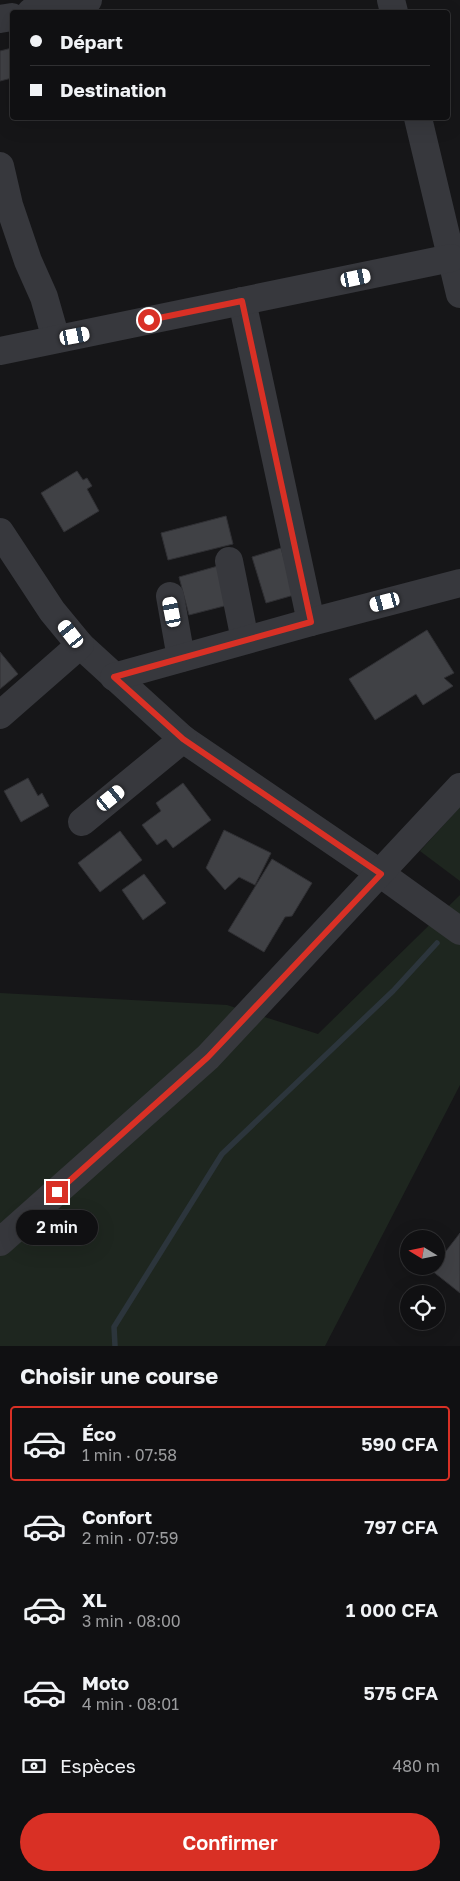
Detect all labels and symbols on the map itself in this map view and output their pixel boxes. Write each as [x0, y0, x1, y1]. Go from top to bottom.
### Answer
car [339, 268, 372, 288]
route start [138, 309, 160, 331]
car [58, 326, 91, 346]
car [368, 591, 401, 613]
car [161, 596, 182, 628]
car [55, 618, 86, 650]
car [94, 783, 127, 813]
route end [46, 1181, 68, 1203]
callout: 2 min [16, 1210, 98, 1244]
north arrow [400, 1230, 445, 1275]

